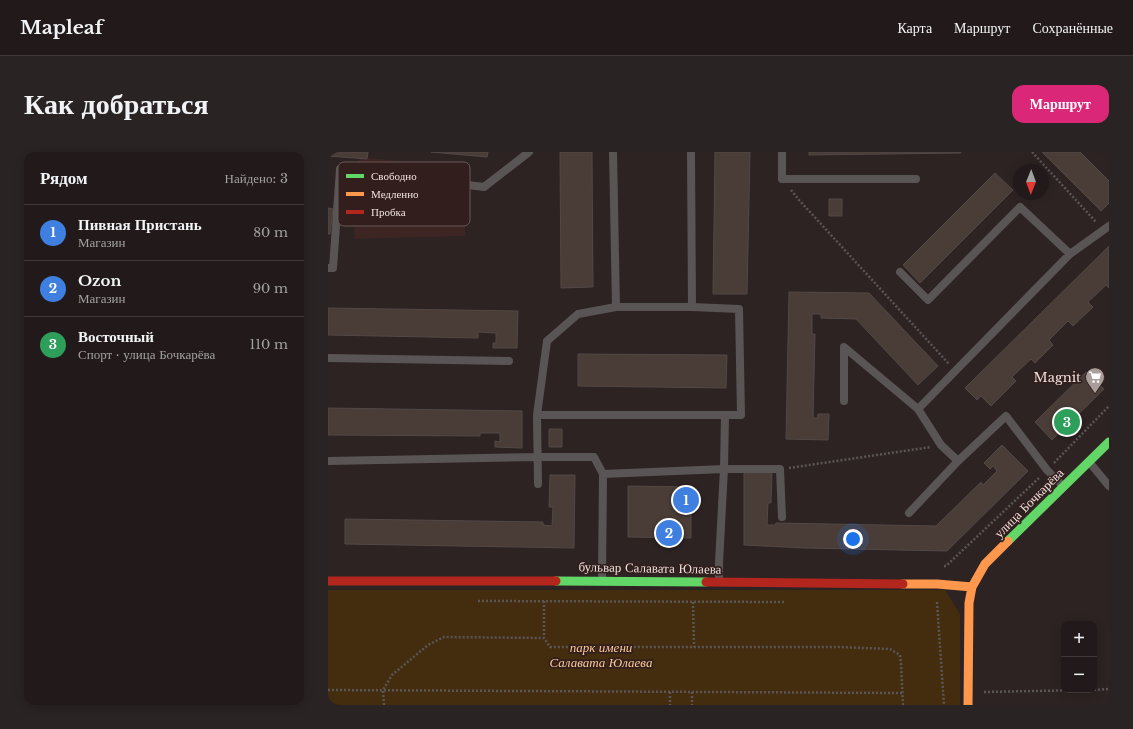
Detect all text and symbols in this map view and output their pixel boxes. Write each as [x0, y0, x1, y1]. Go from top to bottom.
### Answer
text: Mapleaf [20, 16, 103, 39]
text: Карта [897, 19, 932, 37]
text: Маршрут [954, 19, 1010, 37]
text: Сохранённые [1032, 19, 1113, 37]
button: Маршрут [1012, 85, 1109, 123]
text: Как добраться [24, 87, 209, 122]
legend [338, 162, 470, 226]
north arrow [1013, 164, 1049, 200]
text: Рядом [40, 168, 88, 189]
text: Свободно [371, 169, 417, 183]
text: Найдено: 3 [225, 170, 288, 187]
text: Медленно [371, 187, 419, 201]
text: Пробка [371, 205, 406, 219]
text: Пивная Пристань [78, 215, 202, 234]
text: 1 [50, 224, 56, 241]
text: 80 m [253, 224, 288, 241]
text: Магазин [78, 234, 125, 251]
text: Ozon [78, 271, 121, 290]
text: 2 [49, 280, 57, 297]
text: 90 m [253, 280, 288, 297]
text: Магазин [78, 290, 125, 307]
text: Восточный [78, 327, 154, 346]
text: 3 [49, 336, 57, 353]
text: 110 m [249, 336, 288, 353]
text: Спорт · улица Бочкарёва [78, 346, 215, 363]
supermarket icon: Magnit [1084, 366, 1106, 394]
place label: Magnit [1034, 369, 1081, 386]
pin: 3 [1054, 407, 1080, 437]
street label: улица Бочкарёва [990, 464, 1068, 542]
pin: 1 [673, 485, 699, 515]
pin: 2 [656, 518, 682, 548]
your location [843, 529, 863, 549]
street label: бульвар Салавата Юлаева [578, 558, 722, 578]
map controls [1061, 621, 1097, 693]
button: + [1061, 621, 1097, 657]
park label: парк имени Салавата Юлаева [550, 639, 653, 671]
button: − [1061, 657, 1097, 693]

